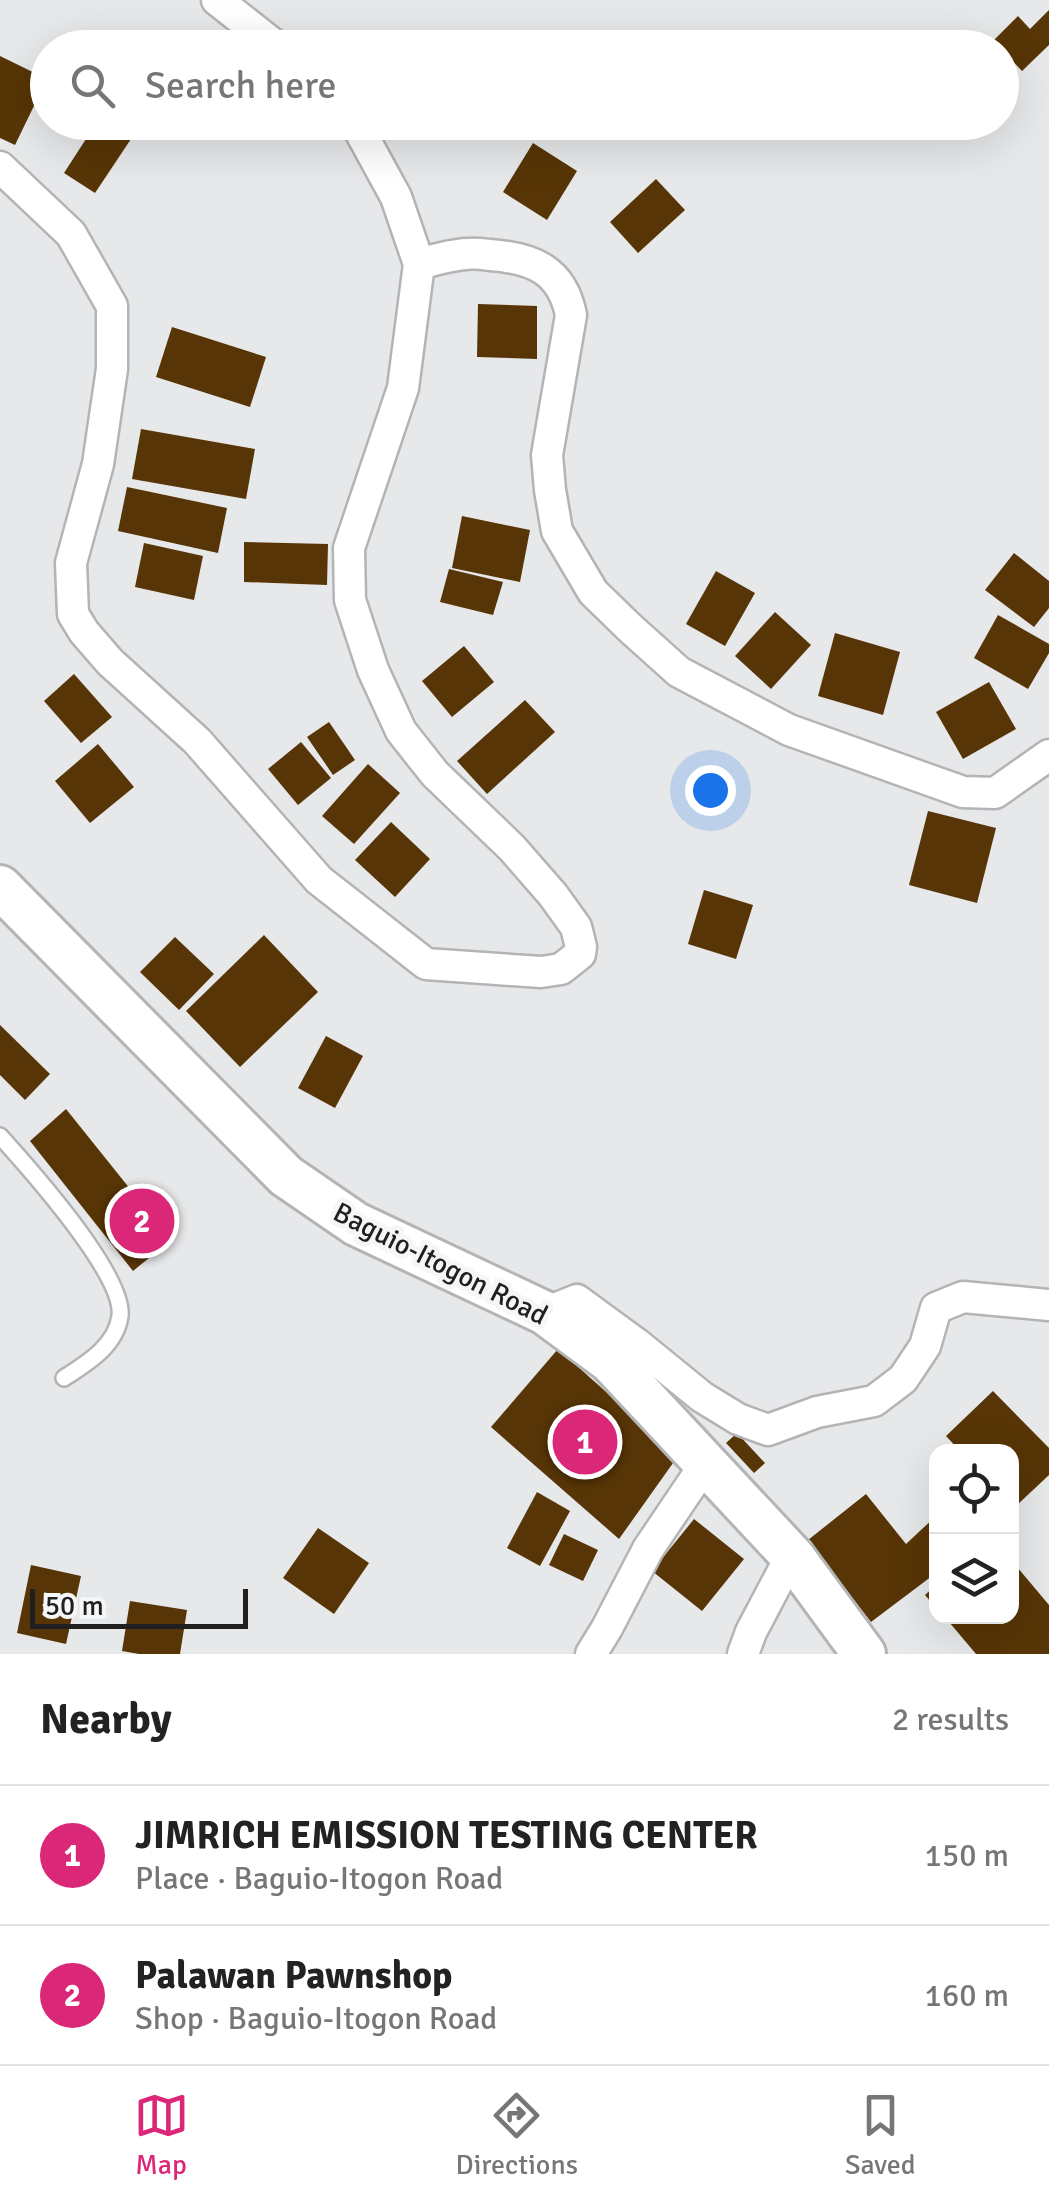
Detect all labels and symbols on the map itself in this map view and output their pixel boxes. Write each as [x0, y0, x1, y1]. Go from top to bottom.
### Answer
your location [685, 765, 736, 816]
pin: 2 [110, 1184, 174, 1258]
street label: Baguio-Itogon Road [328, 1195, 553, 1333]
pin: 1 [552, 1404, 618, 1480]
scale bar [30, 1584, 248, 1628]

